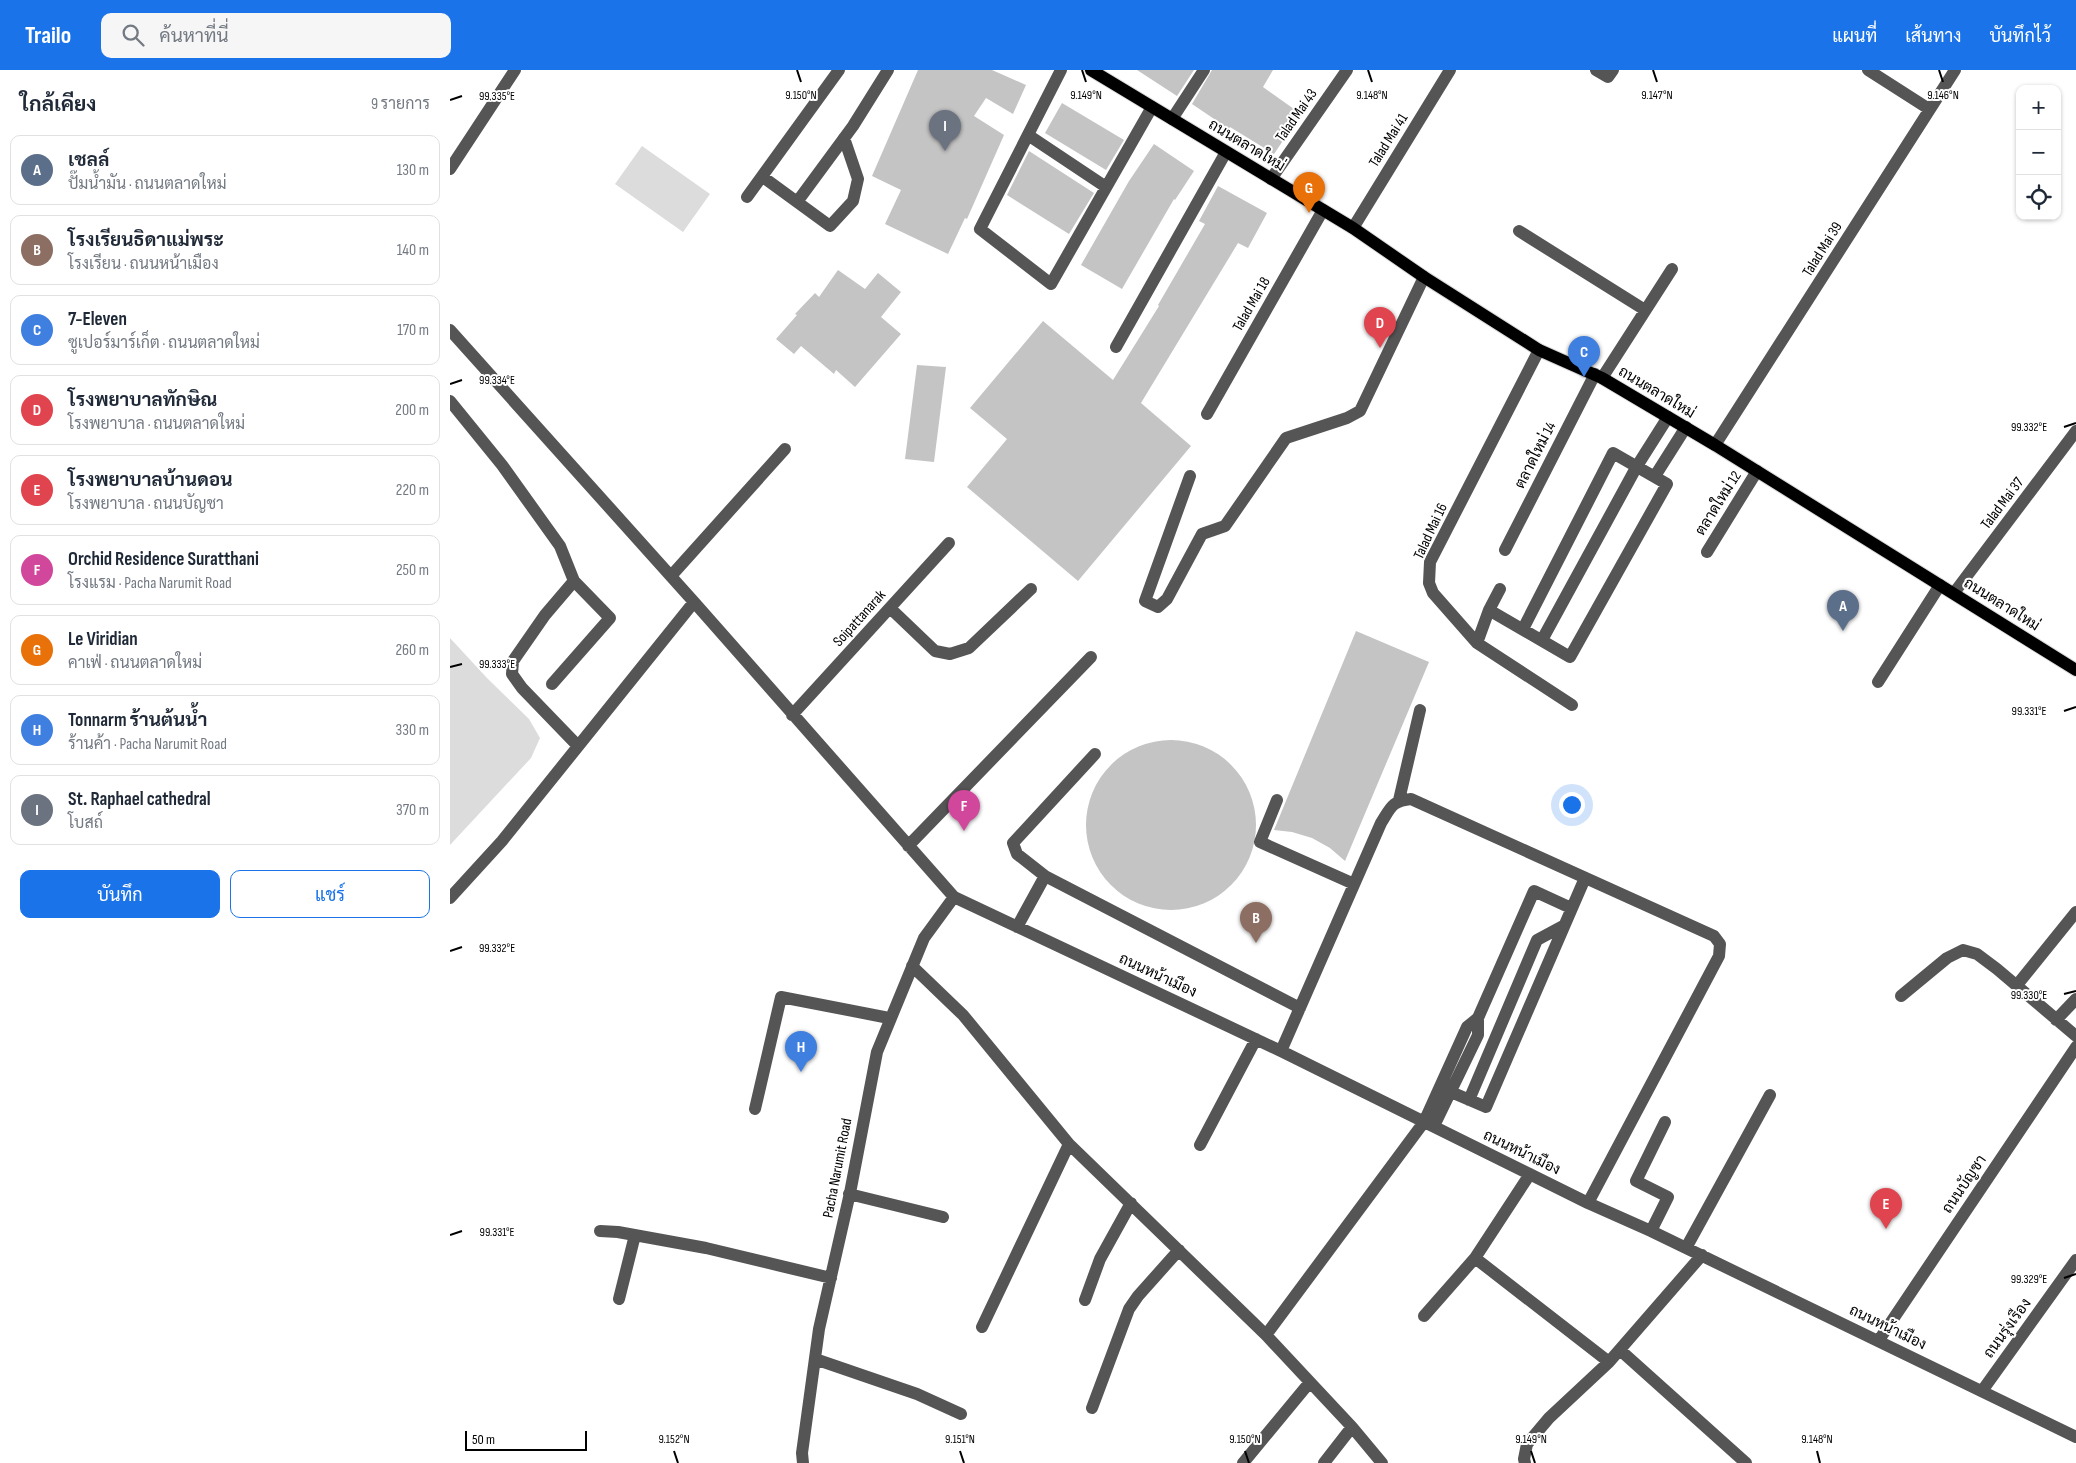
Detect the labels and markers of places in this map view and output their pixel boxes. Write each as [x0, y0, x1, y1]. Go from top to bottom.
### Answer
pin: I [929, 110, 961, 151]
pin: G [1293, 172, 1325, 213]
pin: D [1364, 307, 1396, 348]
pin: C [1568, 336, 1600, 377]
pin: A [1827, 590, 1859, 631]
pin: F [948, 790, 980, 831]
pin: B [1240, 902, 1272, 943]
pin: H [785, 1031, 817, 1072]
pin: E [1870, 1188, 1902, 1229]

